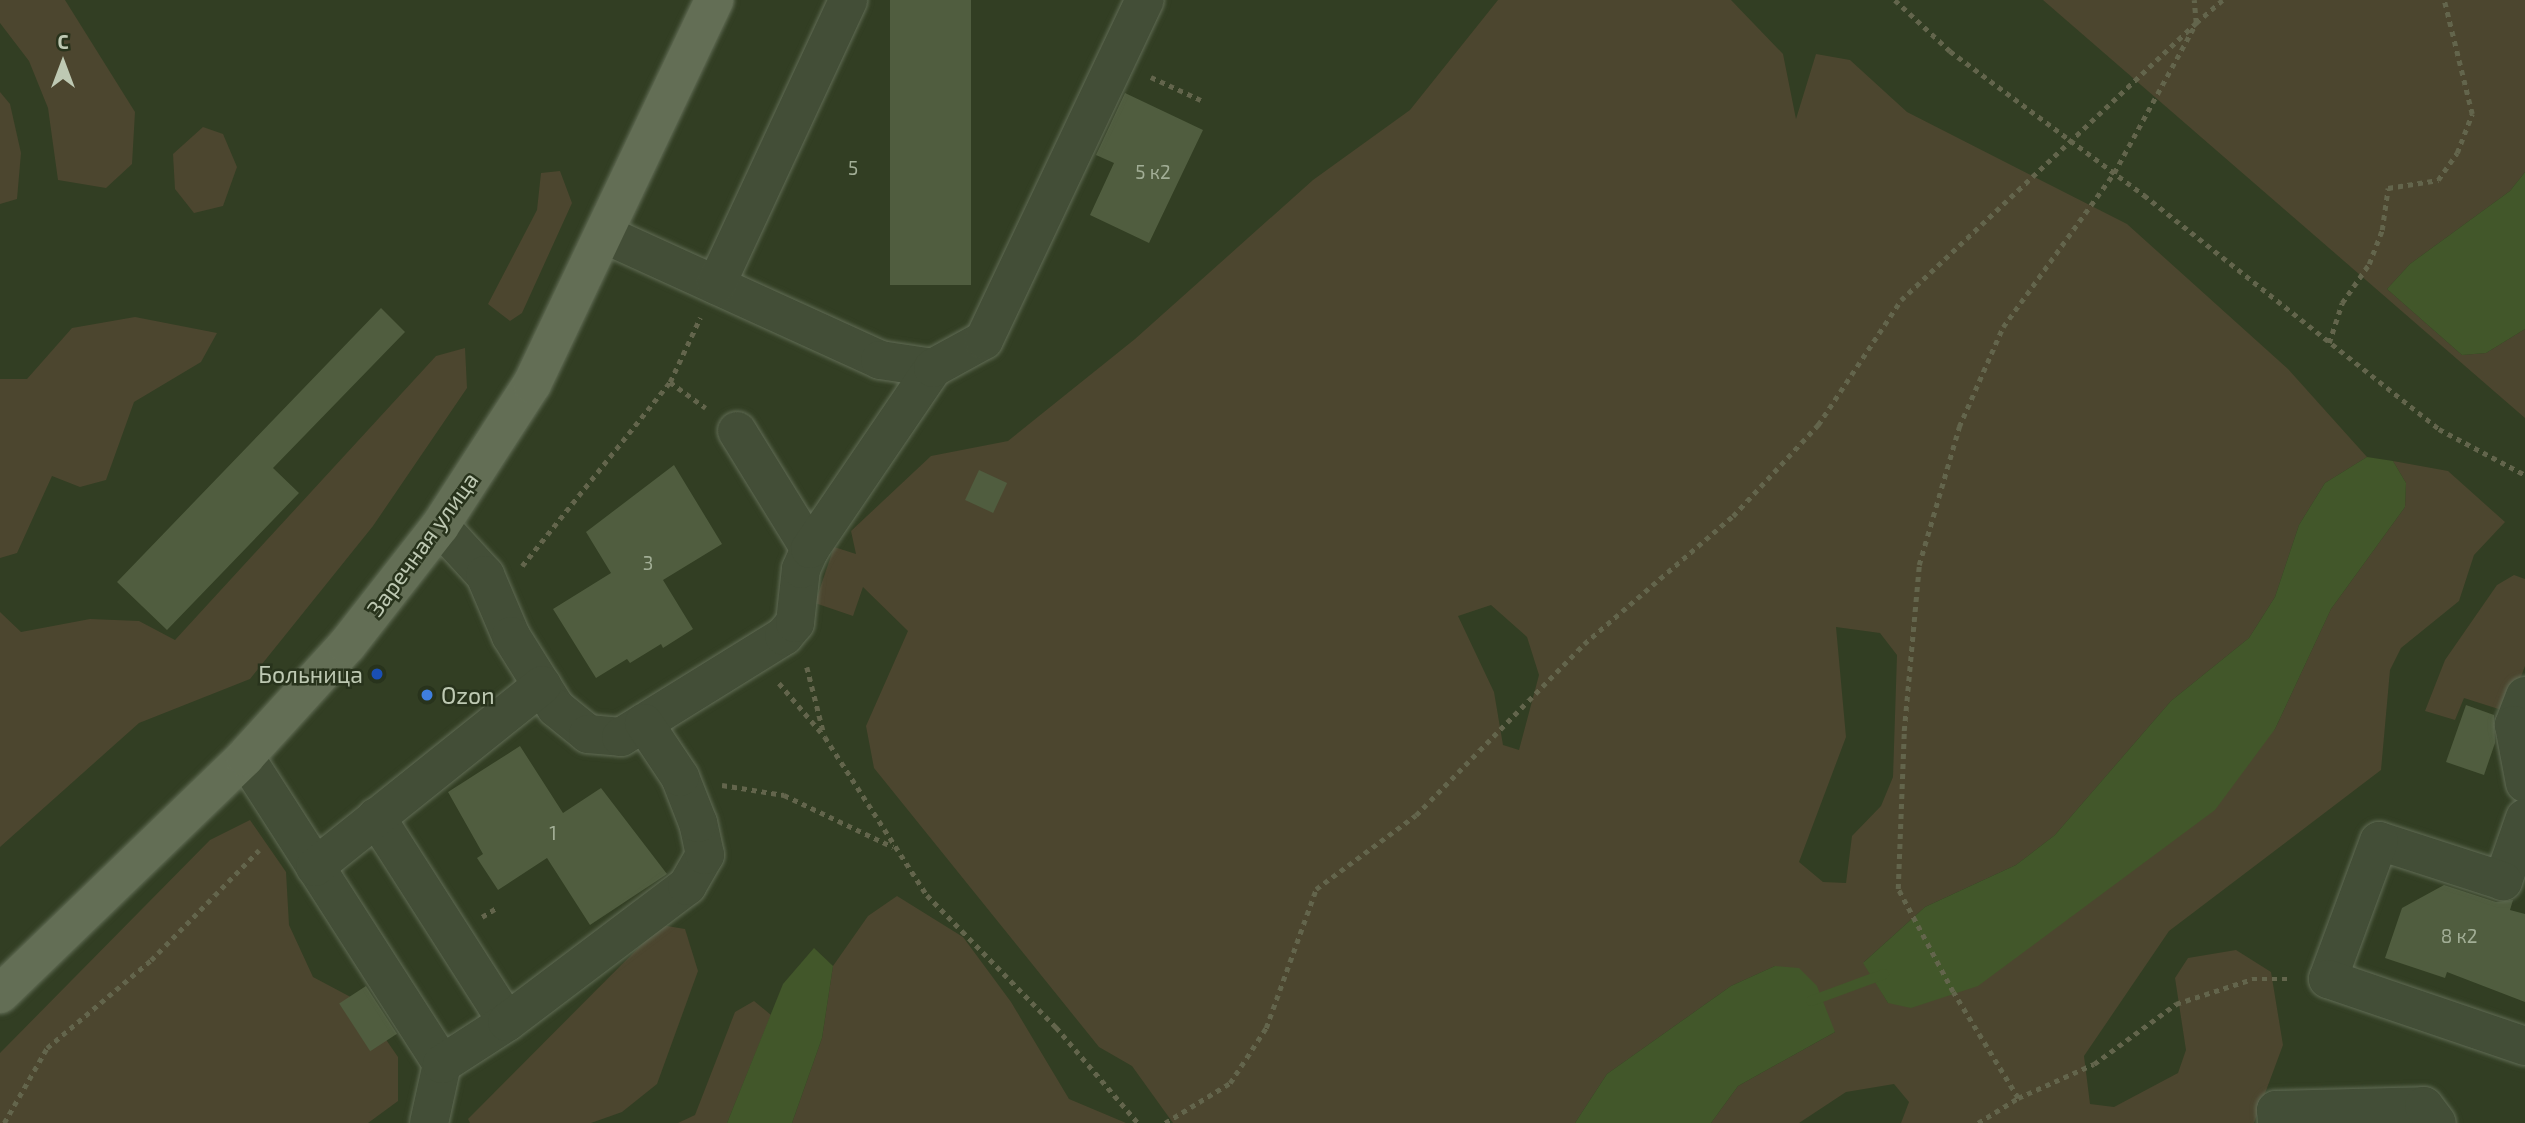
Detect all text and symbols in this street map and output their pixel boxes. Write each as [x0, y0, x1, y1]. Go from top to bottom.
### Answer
north arrow [28, 28, 98, 98]
text: С [57, 30, 69, 53]
house number: 5 [848, 157, 858, 179]
house number: 5 к2 [1135, 161, 1171, 183]
street label: Заречная улица [360, 467, 484, 621]
house number: 3 [643, 552, 653, 574]
place label: Больница [258, 660, 363, 688]
marker: Больница [369, 666, 385, 682]
place label: Ozon [441, 681, 494, 709]
marker: Ozon [419, 687, 435, 703]
house number: 1 [549, 822, 557, 844]
house number: 8 к2 [2441, 925, 2477, 947]

